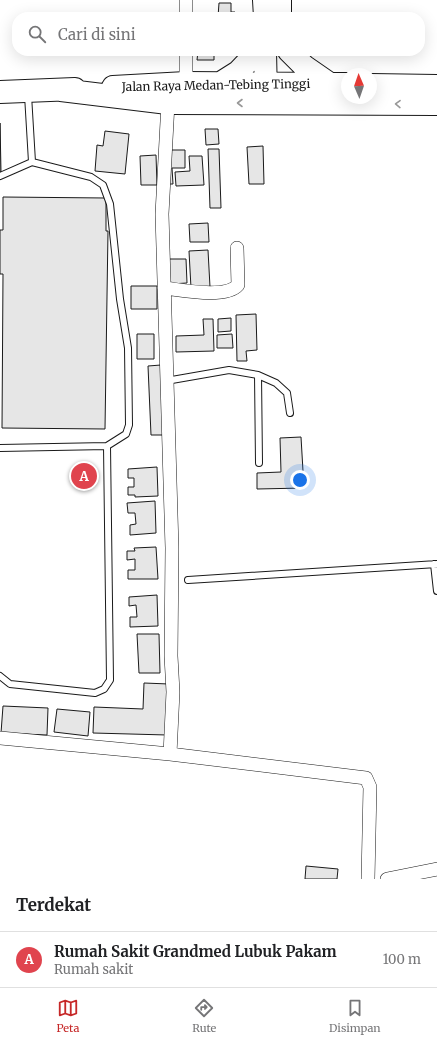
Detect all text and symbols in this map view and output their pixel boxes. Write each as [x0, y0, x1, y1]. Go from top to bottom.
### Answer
search box [12, 12, 425, 56]
icon: search [26, 23, 48, 45]
text: Cari di sini [58, 25, 136, 44]
north arrow [341, 68, 377, 104]
street label: Jalan Raya Medan-Tebing Tinggi [121, 76, 311, 94]
one-way arrow [237, 99, 243, 107]
one-way arrow [395, 100, 401, 108]
pin: A [71, 461, 97, 491]
your location [290, 470, 310, 490]
text: Terdekat [16, 894, 91, 916]
text: Rumah Sakit Grandmed Lubuk Pakam [54, 942, 337, 961]
text: A [24, 951, 34, 968]
text: 100 m [383, 951, 421, 968]
text: Rumah sakit [54, 961, 133, 978]
tab: Peta [56, 997, 79, 1035]
tab: Rute [192, 997, 216, 1035]
tab: Disimpan [329, 997, 381, 1035]

